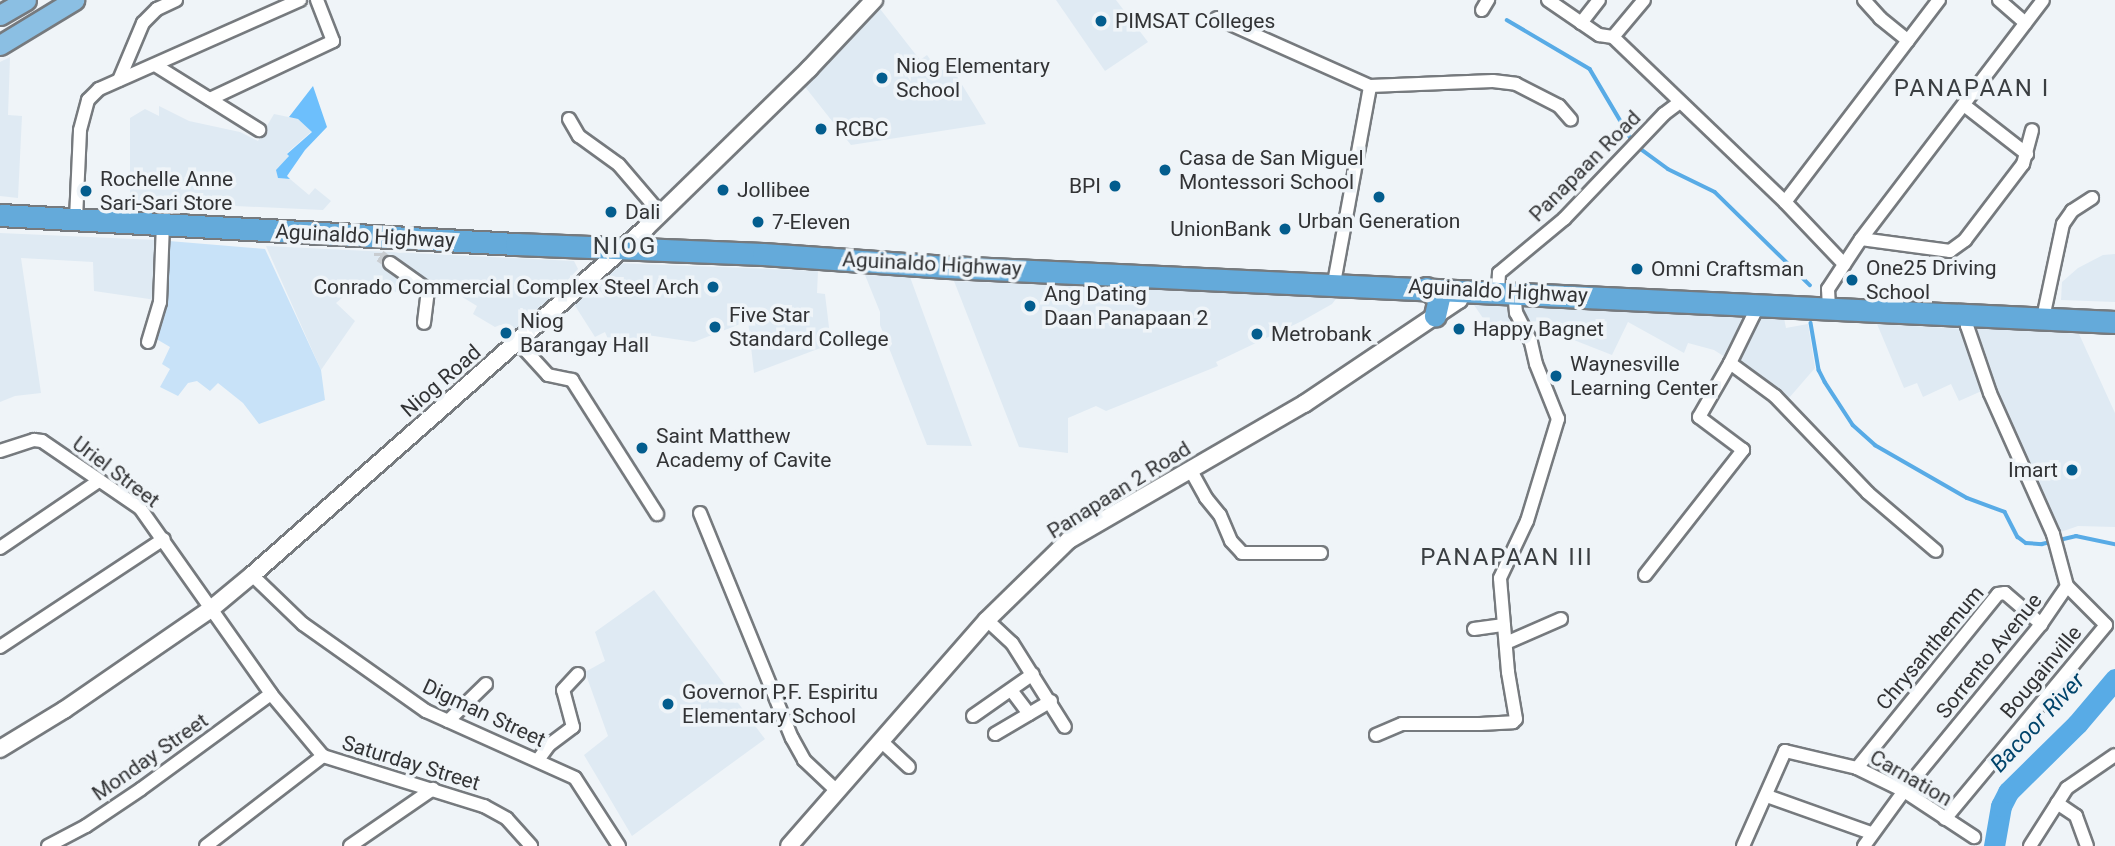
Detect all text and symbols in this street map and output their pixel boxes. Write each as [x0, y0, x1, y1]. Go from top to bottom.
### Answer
place label: PIMSAT Colleges [1115, 8, 1276, 34]
marker: PIMSAT Colleges [1093, 13, 1109, 29]
place label: Niog Elementary School [896, 53, 1050, 103]
marker: Niog Elementary School [874, 70, 890, 86]
district label: PANAPAAN I [1895, 75, 2049, 103]
street label: Panapaan Road [1524, 105, 1646, 227]
place label: RCBC [835, 116, 888, 142]
marker: RCBC [813, 121, 829, 137]
place label: Casa de San Miguel Montessori School [1179, 145, 1363, 195]
marker: Casa de San Miguel Montessori School [1157, 162, 1173, 178]
place label: Rochelle Anne Sari-Sari Store [100, 166, 233, 216]
place label: BPI [1069, 173, 1101, 199]
place label: Jollibee [737, 177, 810, 203]
marker: BPI [1107, 178, 1123, 194]
marker: Jollibee [715, 182, 731, 198]
marker: Rochelle Anne Sari-Sari Store [78, 183, 94, 199]
marker: Urban Generation [1371, 189, 1387, 205]
place label: Dali [625, 199, 660, 225]
marker: Dali [603, 204, 619, 220]
place label: Urban Generation [1298, 208, 1460, 234]
place label: 7-Eleven [772, 209, 850, 235]
marker: 7-Eleven [750, 214, 766, 230]
place label: UnionBank [1170, 216, 1271, 242]
street label: Aguinaldo Highway [275, 219, 455, 253]
marker: UnionBank [1277, 221, 1293, 237]
district label: NIOG [593, 233, 657, 261]
street label: Aguinaldo Highway [842, 247, 1022, 281]
place label: One25 Driving School [1866, 255, 1997, 305]
place label: Omni Craftsman [1651, 256, 1804, 282]
marker: Omni Craftsman [1629, 261, 1645, 277]
marker: One25 Driving School [1844, 272, 1860, 288]
place label: Conrado Commercial Complex Steel Arch [313, 274, 699, 300]
street label: Aguinaldo Highway [1408, 274, 1588, 308]
marker: Conrado Commercial Complex Steel Arch [705, 279, 721, 295]
place label: Ang Dating Daan Panapaan 2 [1044, 281, 1208, 331]
marker: Ang Dating Daan Panapaan 2 [1022, 298, 1038, 314]
place label: Five Star Standard College [729, 302, 889, 352]
place label: Niog Barangay Hall [520, 308, 649, 358]
place label: Happy Bagnet [1473, 316, 1604, 342]
marker: Five Star Standard College [707, 319, 723, 335]
place label: Metrobank [1271, 321, 1372, 347]
marker: Happy Bagnet [1451, 321, 1467, 337]
marker: Niog Barangay Hall [498, 325, 514, 341]
marker: Metrobank [1249, 326, 1265, 342]
street label: Niog Road [396, 340, 486, 422]
place label: Waynesville Learning Center [1570, 351, 1718, 401]
marker: Waynesville Learning Center [1548, 368, 1564, 384]
place label: Saint Matthew Academy of Cavite [656, 423, 831, 473]
street label: Uriel Street [67, 431, 165, 513]
street label: Panapaan 2 Road [1043, 436, 1195, 544]
marker: Saint Matthew Academy of Cavite [634, 440, 650, 456]
place label: Imart [2008, 457, 2058, 483]
marker: Imart [2064, 462, 2080, 478]
district label: PANAPAAN III [1422, 544, 1592, 572]
street label: Chrysanthemum [1871, 581, 1989, 715]
street label: Sorrento Avenue [1931, 588, 2047, 724]
street label: Bougainville [1995, 621, 2087, 723]
water label: Bacoor River [1985, 668, 2091, 778]
street label: Digman Street [419, 674, 549, 752]
place label: Governor P.F. Espiritu Elementary School [682, 679, 878, 729]
marker: Governor P.F. Espiritu Elementary School [660, 696, 676, 712]
street label: Monday Street [87, 708, 213, 806]
street label: Saturday Street [339, 730, 483, 796]
street label: Carnation [1865, 744, 1957, 812]

